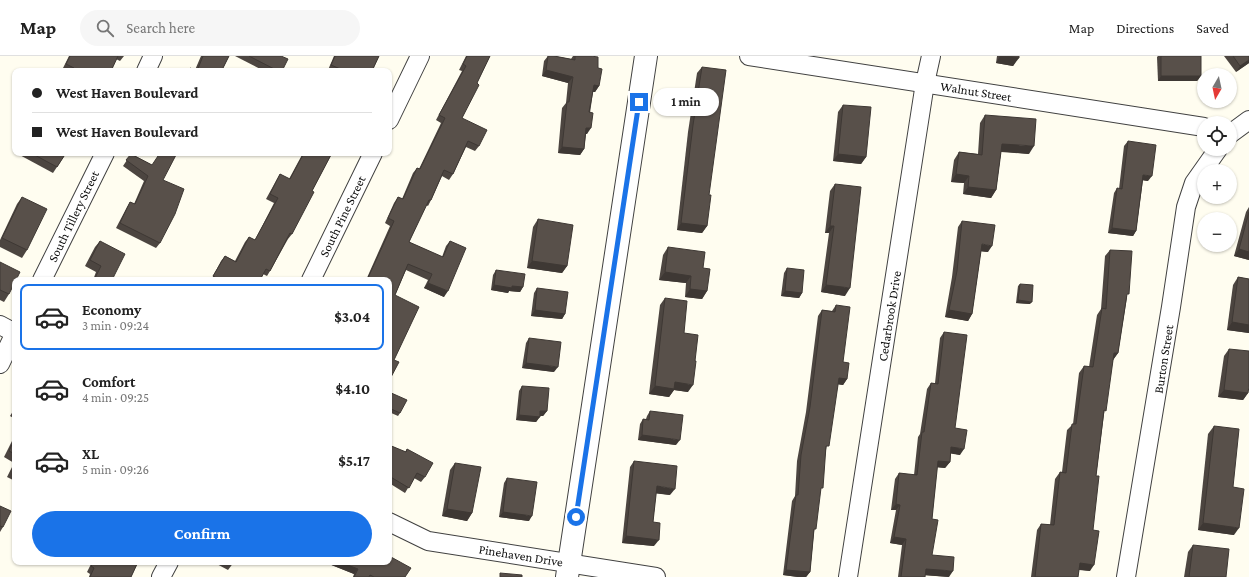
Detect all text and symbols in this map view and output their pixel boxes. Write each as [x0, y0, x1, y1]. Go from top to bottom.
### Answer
search box [80, 10, 360, 46]
text: Map [20, 17, 56, 38]
icon: search [94, 17, 116, 39]
text: Search here [126, 20, 195, 36]
text: Map [1069, 20, 1094, 36]
text: Directions [1116, 20, 1174, 36]
text: Saved [1196, 20, 1229, 36]
north arrow [1197, 68, 1237, 108]
map controls [1197, 68, 1237, 252]
street label: Walnut Street [939, 78, 1013, 105]
text: West Haven Boulevard [56, 85, 199, 101]
callout: 1 min [653, 88, 719, 116]
route end [630, 93, 648, 111]
text: 1 min [671, 94, 701, 109]
button: locate [1197, 116, 1237, 156]
text: West Haven Boulevard [56, 124, 199, 140]
button: + [1197, 164, 1237, 204]
street label: South Tillery Street [45, 168, 102, 264]
street label: South Pine Street [316, 172, 369, 259]
button: − [1197, 212, 1237, 252]
street label: Cedarbrook Drive [875, 269, 904, 362]
icon: car [34, 299, 70, 335]
text: Economy [82, 302, 141, 318]
text: $3.04 [334, 309, 370, 325]
text: 3 min · 09:24 [82, 318, 149, 333]
street label: Burton Street [1151, 323, 1176, 394]
icon: car [34, 371, 70, 407]
text: Comfort [82, 374, 136, 390]
text: $4.10 [336, 381, 370, 397]
text: 4 min · 09:25 [82, 390, 149, 405]
icon: car [34, 443, 70, 479]
text: XL [82, 446, 99, 462]
text: $5.17 [338, 453, 370, 469]
text: 5 min · 09:26 [82, 462, 149, 477]
route start [567, 508, 585, 526]
button: Confirm [32, 511, 372, 557]
street label: Pinehaven Drive [478, 541, 564, 570]

